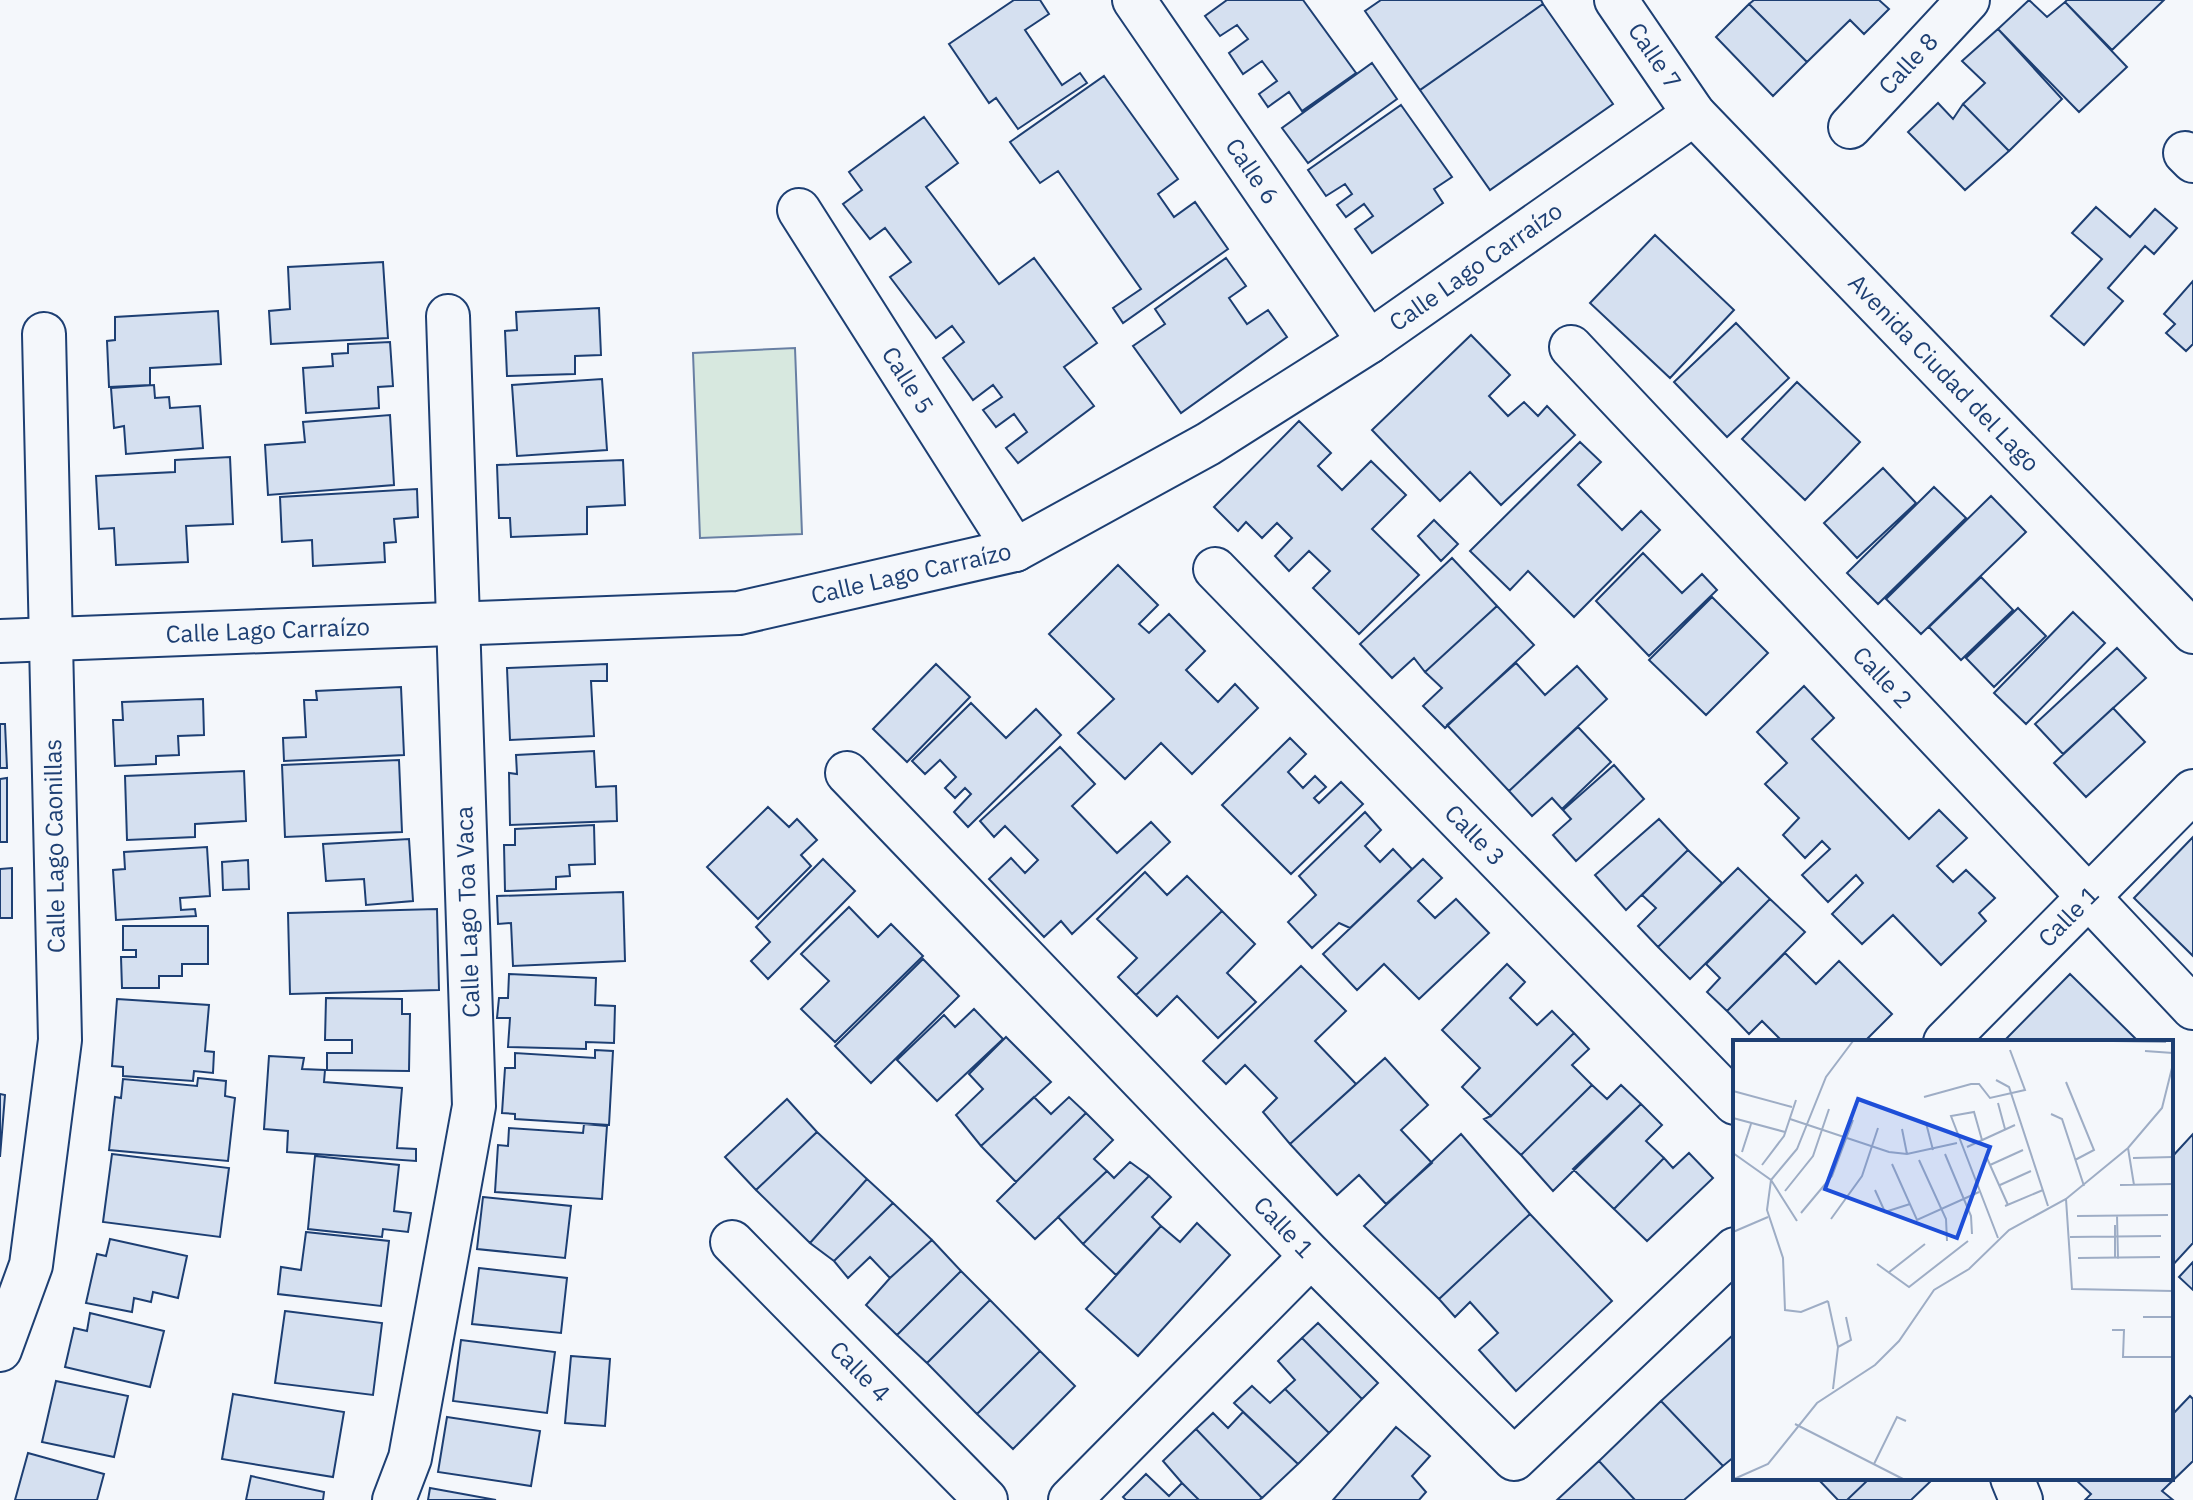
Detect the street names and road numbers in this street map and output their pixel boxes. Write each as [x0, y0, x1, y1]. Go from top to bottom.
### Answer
street label: Calle 7 [1621, 16, 1689, 95]
street label: Calle 8 [1871, 25, 1945, 101]
street label: Calle 6 [1218, 131, 1287, 210]
street label: Calle Lago Carraízo [1382, 194, 1568, 338]
street label: Avenida Ciudad del Lago [1842, 267, 2047, 478]
street label: Calle 5 [875, 340, 941, 420]
street label: Calle Lago Carraízo [808, 534, 1014, 611]
street label: Calle Lago Carraízo [165, 610, 371, 650]
street label: Calle 2 [1846, 639, 1920, 715]
street label: Calle Lago Caonillas [36, 739, 72, 953]
street label: Calle 3 [1438, 797, 1513, 872]
street label: Calle Lago Toa Vaca [447, 806, 487, 1018]
street label: Calle 1 [2031, 879, 2105, 954]
street label: Calle 1 [1247, 1189, 1321, 1264]
street label: Calle 4 [823, 1333, 898, 1409]

